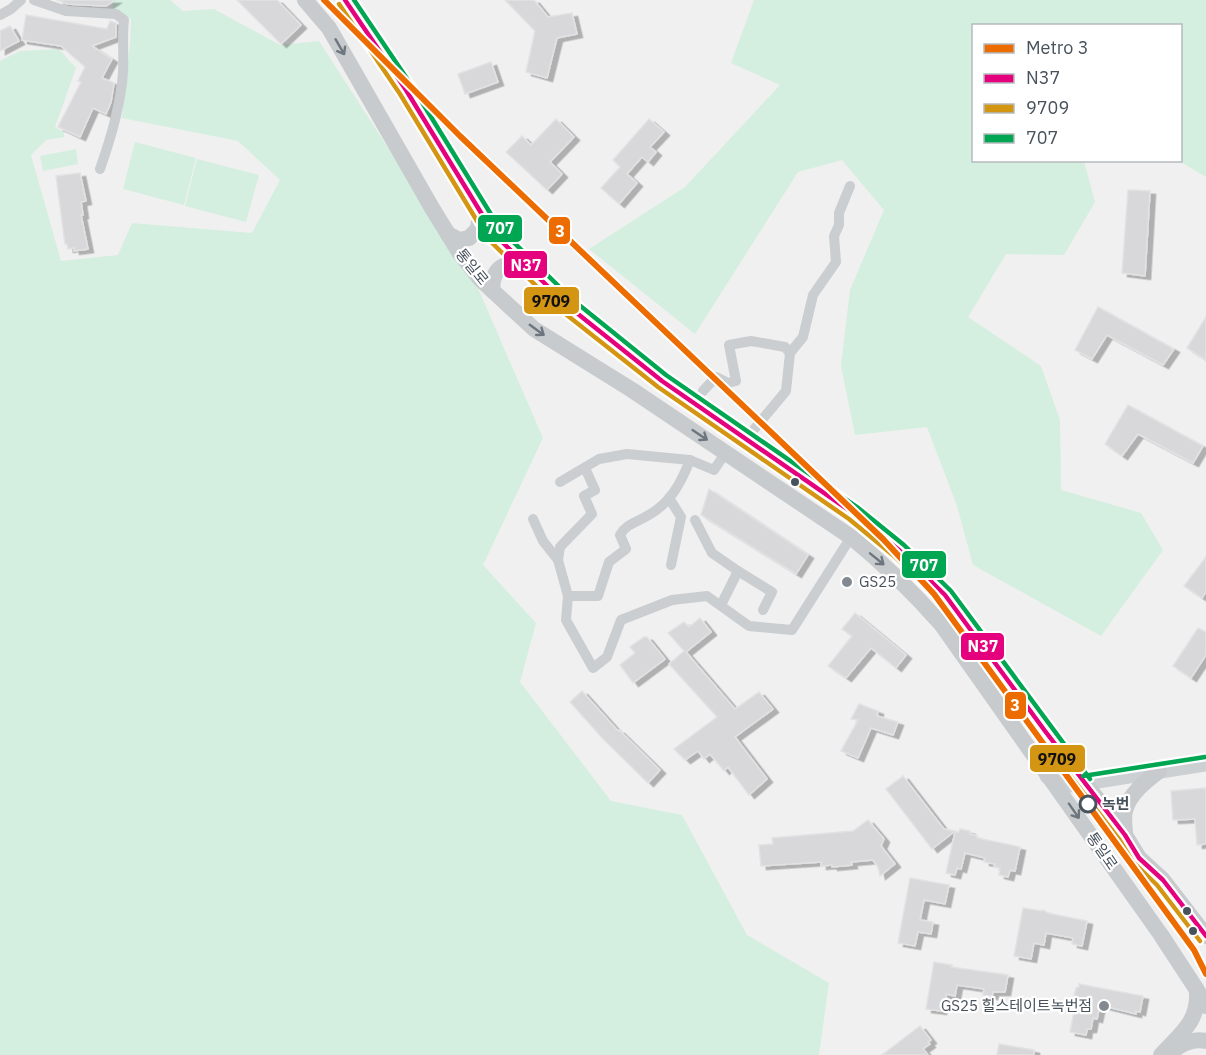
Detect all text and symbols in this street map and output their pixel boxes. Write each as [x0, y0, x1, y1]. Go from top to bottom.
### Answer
legend [972, 24, 1182, 162]
text: Metro 3 [1026, 36, 1088, 59]
one-way arrow [335, 37, 346, 55]
text: N37 [1026, 66, 1060, 89]
text: 9709 [1026, 96, 1069, 119]
text: 707 [1026, 126, 1058, 149]
line badge: 707 [477, 214, 523, 243]
line badge: 3 [548, 216, 571, 245]
text: 707 [486, 218, 514, 238]
text: 3 [555, 221, 565, 241]
street label: 통일로 [452, 245, 493, 289]
line badge: N37 [503, 250, 548, 279]
text: N37 [511, 255, 541, 275]
line badge: 9709 [523, 286, 580, 315]
text: 9709 [532, 291, 570, 311]
one-way arrow [528, 323, 544, 336]
one-way arrow [692, 429, 708, 441]
unlabelled marker [789, 476, 801, 488]
line badge: 707 [901, 550, 947, 579]
one-way arrow [869, 552, 885, 565]
text: 707 [910, 555, 938, 575]
place label: GS25 [859, 572, 896, 591]
marker: GS25 [840, 575, 854, 589]
line badge: N37 [960, 632, 1005, 661]
text: N37 [968, 636, 998, 656]
line badge: 3 [1004, 691, 1027, 720]
text: 3 [1010, 695, 1020, 715]
line badge: 9709 [1029, 744, 1086, 773]
text: 9709 [1038, 749, 1076, 769]
place label: 녹번 [1102, 794, 1130, 813]
marker: 녹번 [1079, 795, 1097, 813]
one-way arrow [1068, 803, 1080, 819]
street label: 통일로 [1083, 828, 1122, 873]
unlabelled marker [1181, 905, 1193, 917]
unlabelled marker [1187, 925, 1199, 937]
place label: GS25 힐스테이트녹번점 [941, 996, 1092, 1015]
marker: GS25 힐스테이트녹번점 [1097, 999, 1111, 1013]

